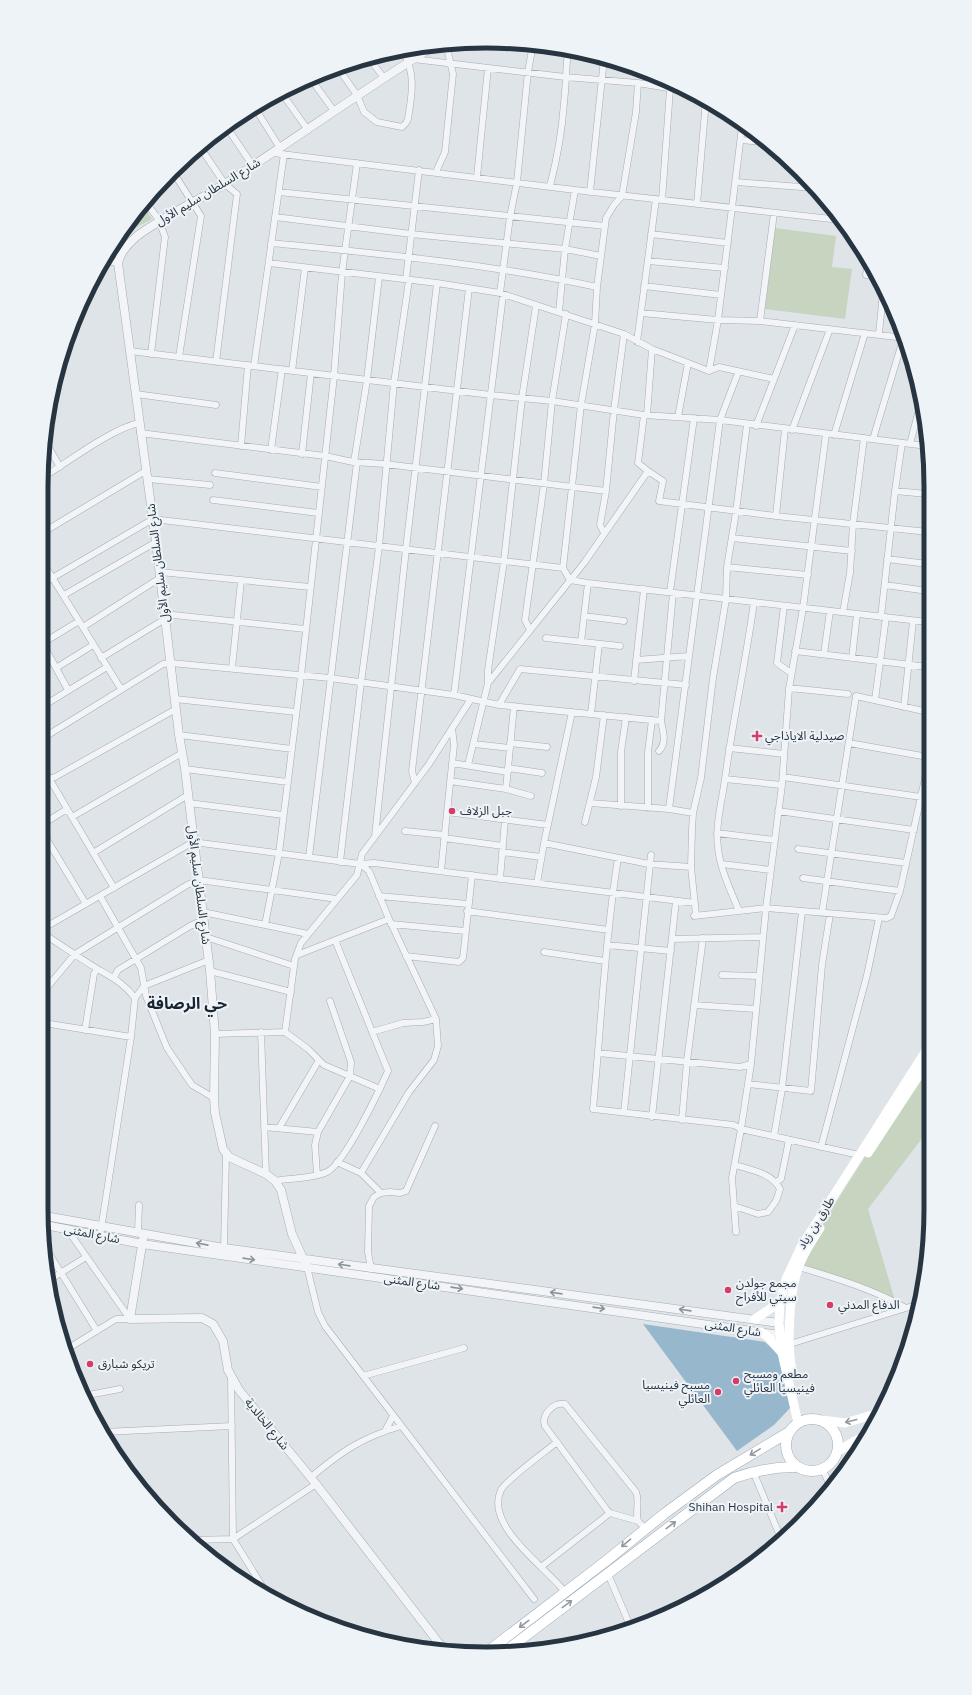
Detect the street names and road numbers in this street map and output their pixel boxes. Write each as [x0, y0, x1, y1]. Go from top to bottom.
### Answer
street label: شارع السلطان سليم الأول [153, 154, 264, 231]
street label: شارع السلطان سليم الأول [143, 503, 174, 623]
street label: شارع السلطان سليم الأول [183, 825, 214, 945]
street label: طارق بن زياد [793, 1194, 838, 1252]
street label: شارع المثنى [63, 1221, 121, 1248]
street label: شارع المثنى [383, 1270, 441, 1295]
street label: شارع المثنى [704, 1316, 762, 1341]
street label: شارع الخالدية [240, 1395, 293, 1454]

